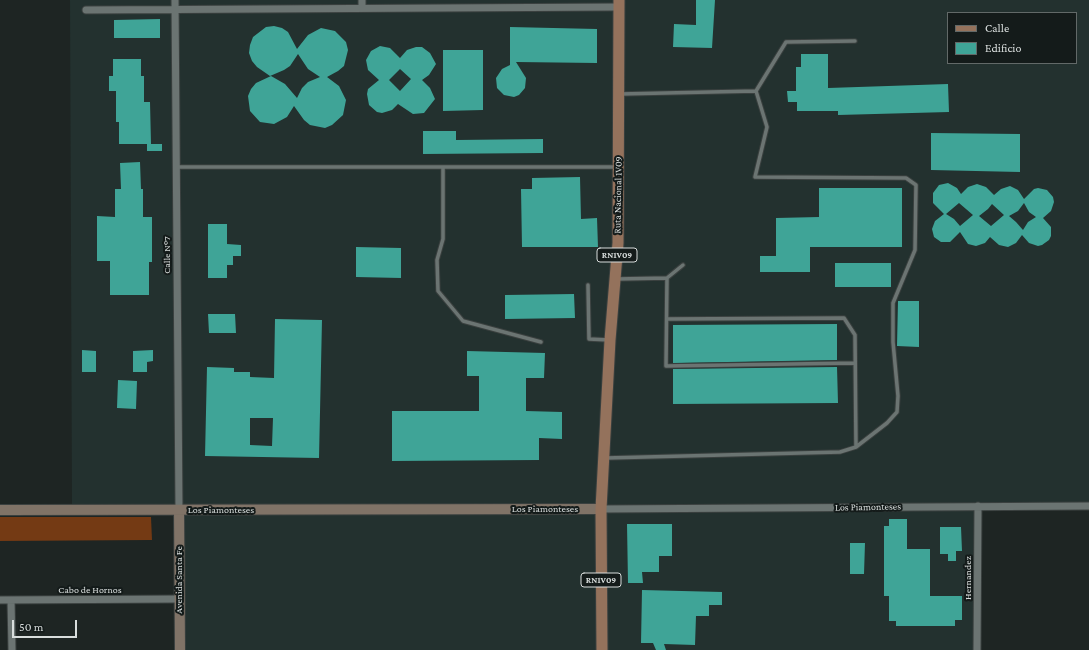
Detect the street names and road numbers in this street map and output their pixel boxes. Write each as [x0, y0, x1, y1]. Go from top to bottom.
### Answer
street label: Ruta Nacional 1V09 [611, 156, 625, 234]
street label: Calle Nº7 [161, 236, 173, 274]
road number: RN1V09 [597, 248, 637, 262]
street label: Los Piamonteses [835, 500, 901, 514]
street label: Los Piamonteses [512, 503, 578, 515]
street label: Los Piamonteses [188, 504, 254, 516]
street label: Avenida Santa Fe [173, 546, 185, 614]
street label: Hernandez [962, 556, 974, 600]
road number: RN1V09 [581, 573, 621, 587]
street label: Cabo de Hornos [58, 584, 122, 596]

